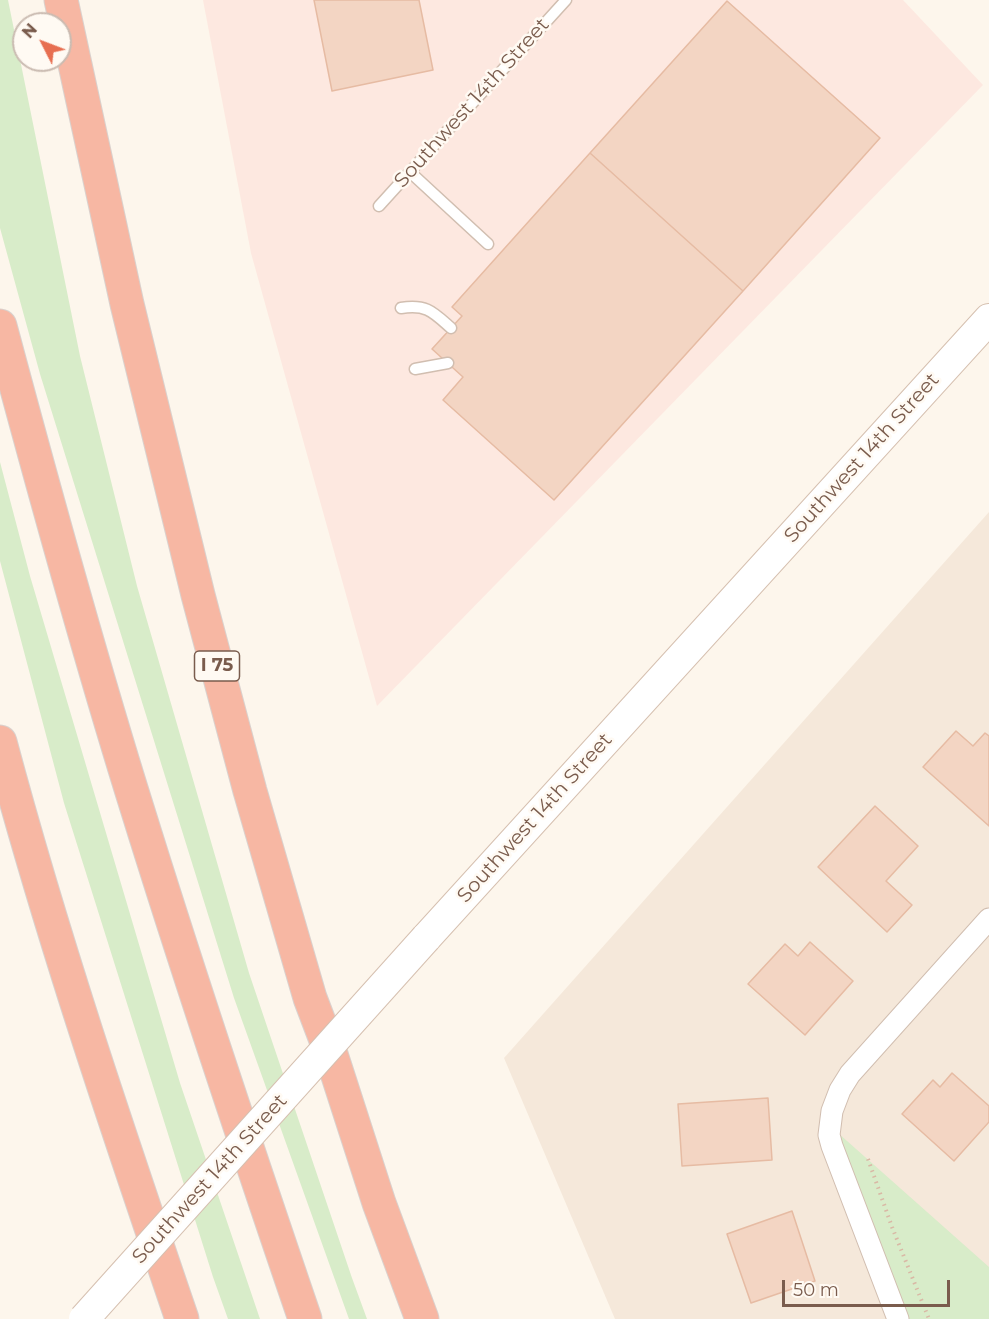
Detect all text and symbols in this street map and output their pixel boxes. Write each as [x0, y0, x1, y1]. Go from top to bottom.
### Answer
north arrow [12, 12, 72, 72]
street label: Southwest 14th Street [389, 13, 555, 193]
text: N [18, 20, 41, 42]
street label: Southwest 14th Street [779, 368, 945, 548]
road number: I 75 [194, 651, 240, 681]
street label: Southwest 14th Street [452, 728, 618, 908]
street label: Southwest 14th Street [127, 1089, 293, 1269]
scale bar [785, 1268, 953, 1306]
text: 50 m [793, 1279, 839, 1301]

